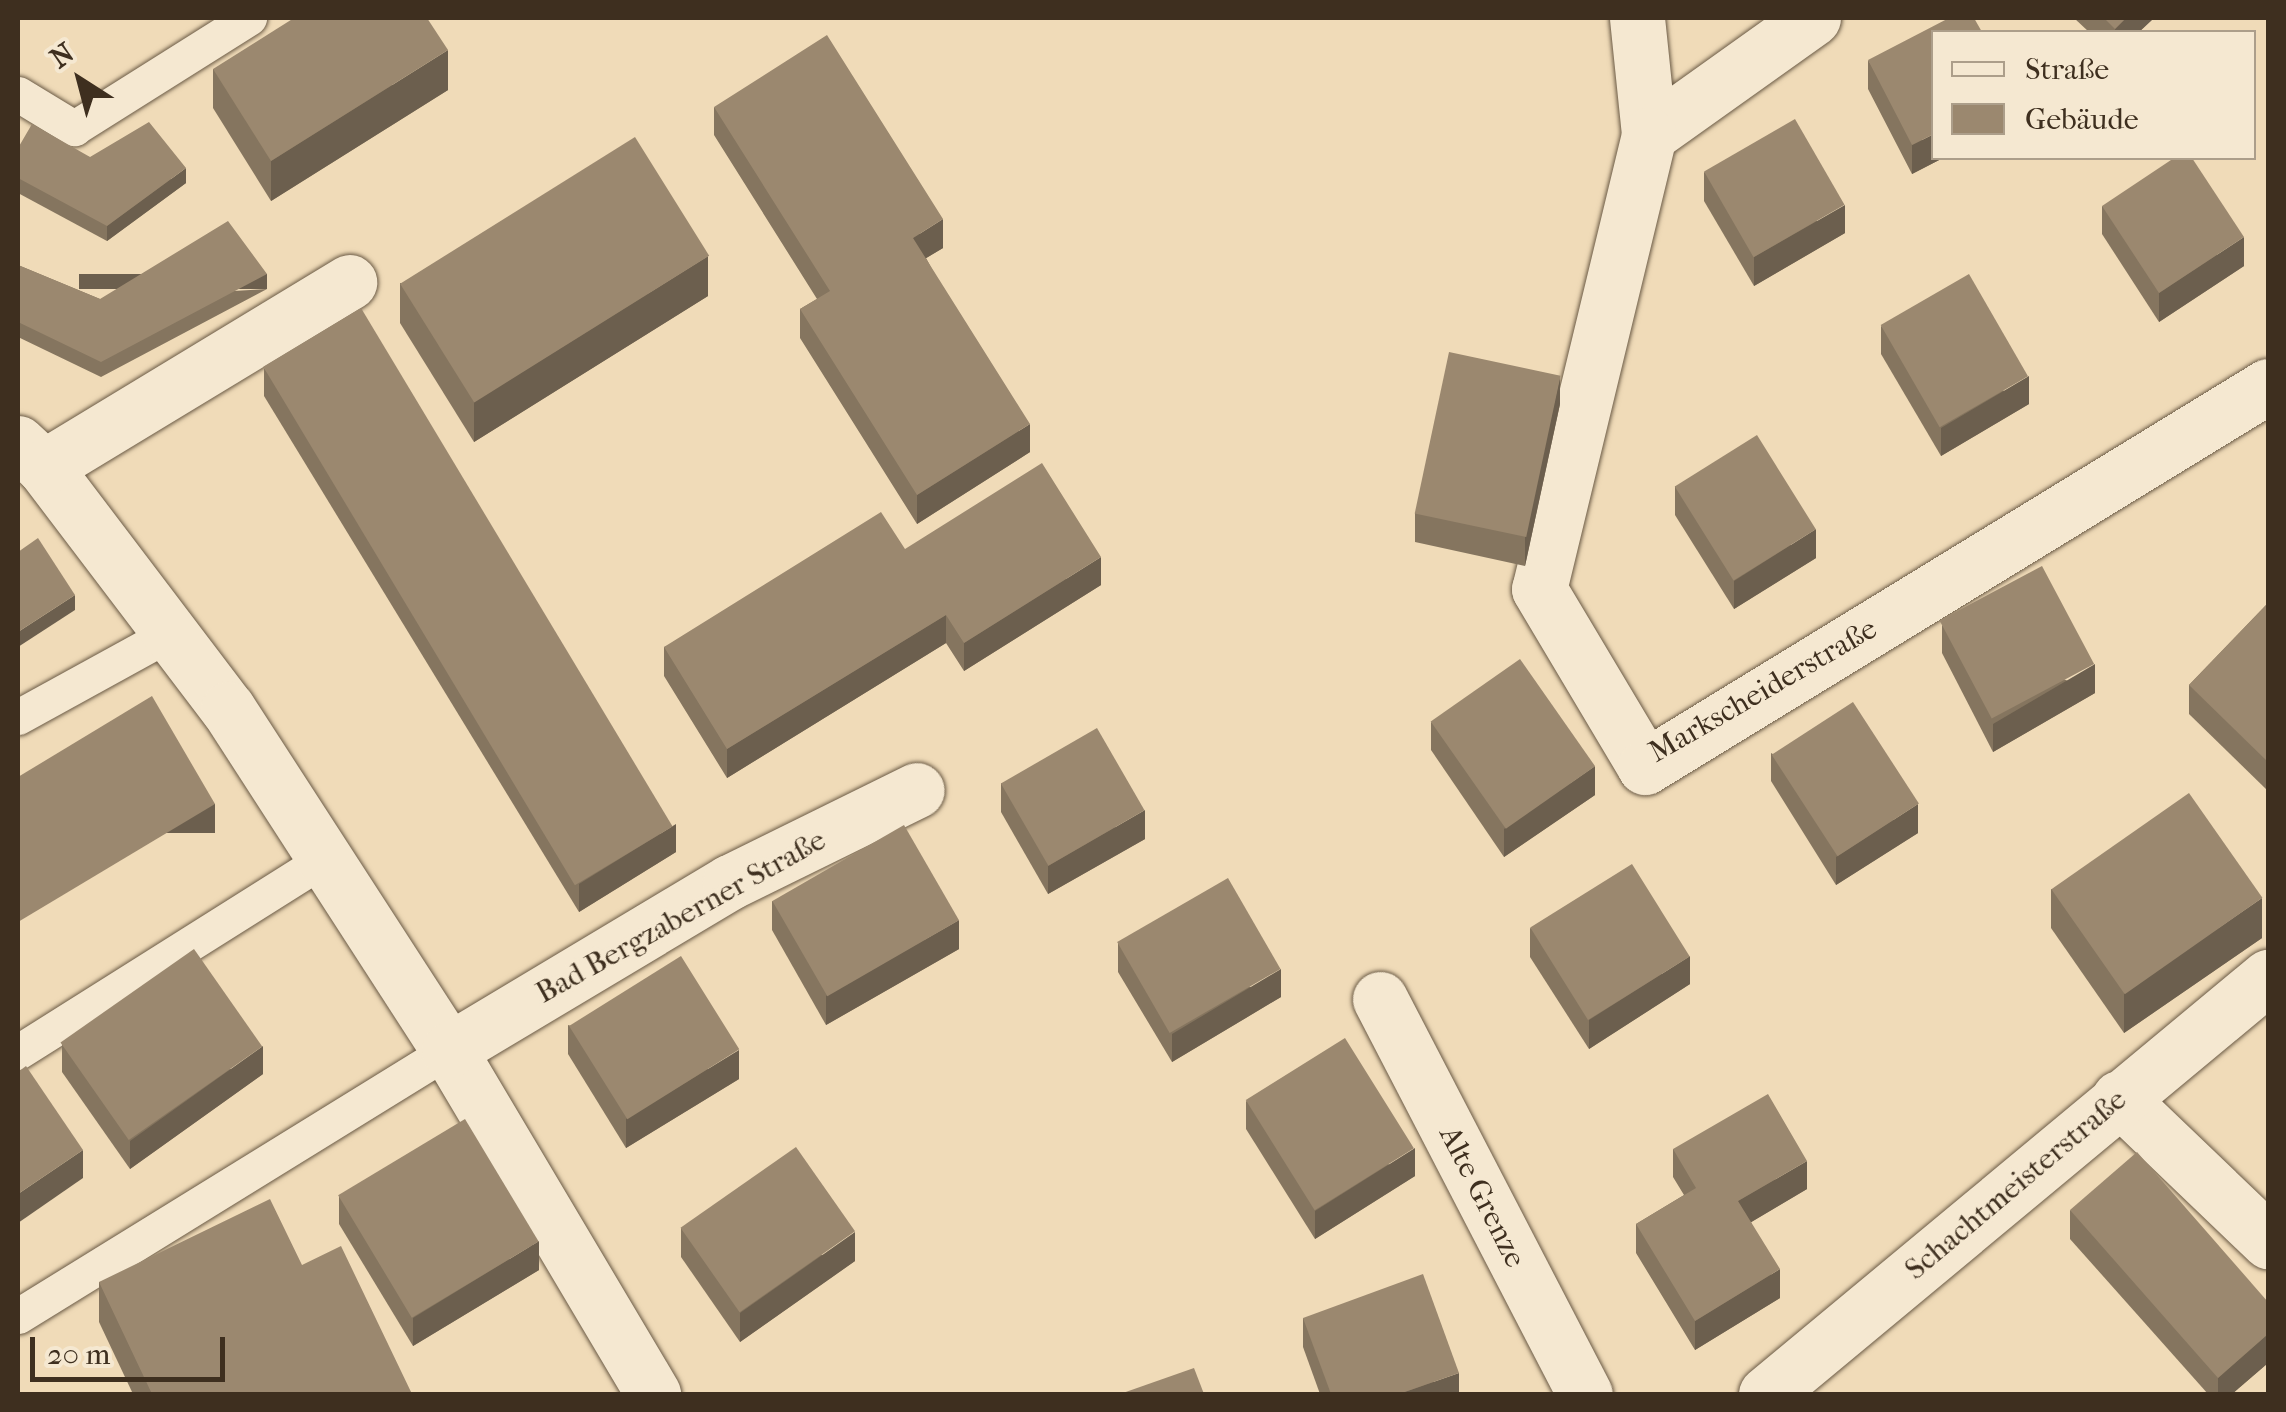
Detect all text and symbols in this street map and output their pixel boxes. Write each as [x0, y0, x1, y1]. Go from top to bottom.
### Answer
north arrow [30, 30, 130, 130]
legend [1931, 30, 2256, 160]
text: N [44, 36, 80, 75]
text: Straße [2025, 52, 2109, 87]
text: Gebäude [2025, 102, 2139, 137]
street label: Markscheiderstraße [1643, 611, 1883, 771]
street label: Bad Bergzaberner Straße [530, 822, 832, 1012]
street label: Schachtmeisterstraße [1898, 1082, 2134, 1288]
street label: Alte Grenze [1431, 1120, 1533, 1274]
scale bar [35, 1317, 230, 1379]
text: 20 m [47, 1337, 110, 1372]

